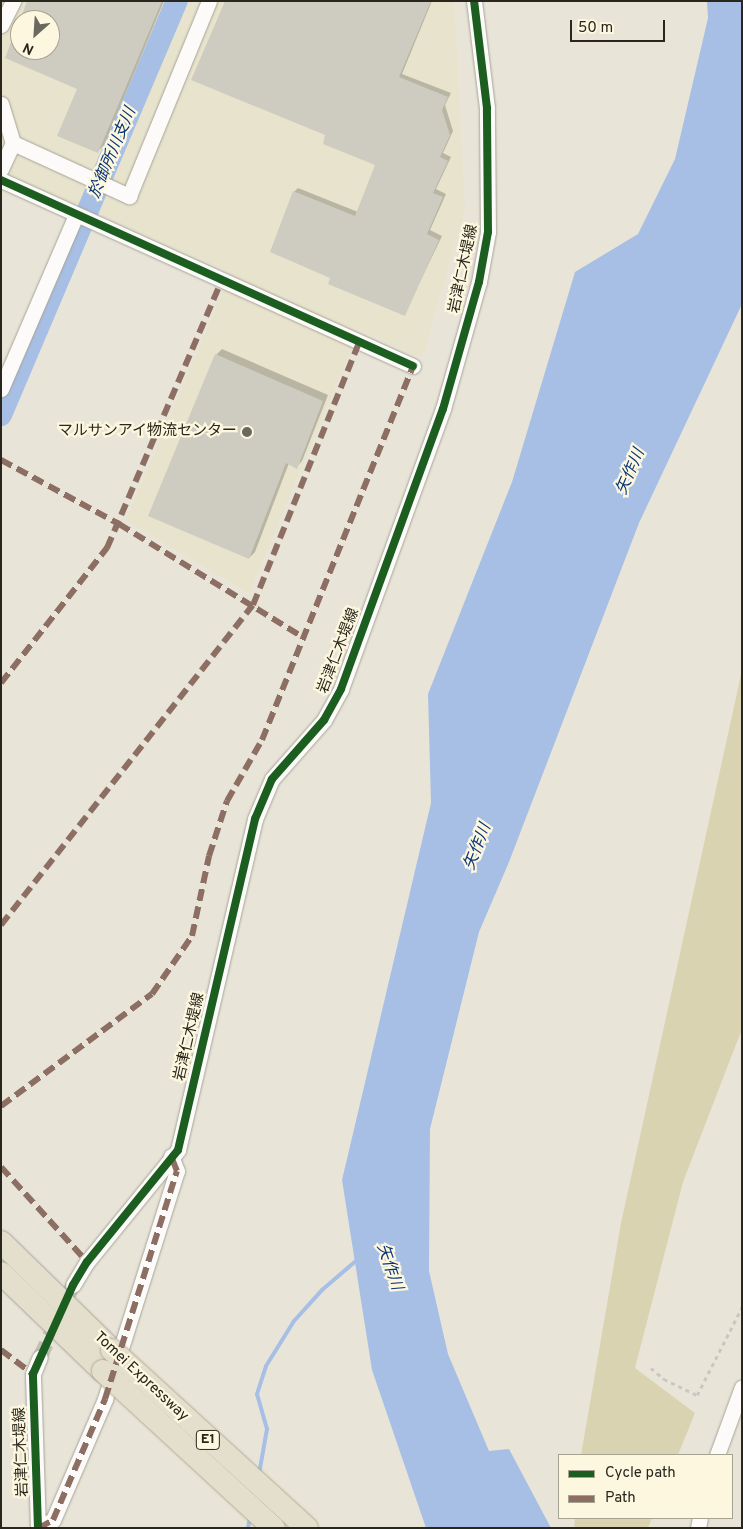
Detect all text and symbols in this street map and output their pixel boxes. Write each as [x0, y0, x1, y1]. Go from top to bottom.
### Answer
north arrow [10, 10, 60, 60]
scale bar [573, 10, 668, 42]
text: 50 m [578, 19, 613, 38]
text: N [20, 38, 37, 58]
water label: 於御所川支川 [85, 105, 141, 201]
street label: 岩津仁木堤線 [446, 223, 482, 315]
place label: マルサンアイ物流センター [57, 423, 237, 441]
marker: マルサンアイ物流センター [241, 426, 253, 438]
water label: 矢作川 [613, 446, 649, 498]
street label: 岩津仁木堤線 [314, 606, 364, 696]
water label: 矢作川 [460, 821, 496, 873]
street label: 岩津仁木堤線 [171, 991, 209, 1083]
water label: 矢作川 [372, 1241, 406, 1293]
street label: Tomei Expressway [90, 1328, 192, 1426]
street label: 岩津仁木堤線 [11, 1407, 33, 1497]
road number: E1 [196, 1428, 220, 1452]
legend [558, 1454, 733, 1519]
text: Cycle path [605, 1464, 676, 1483]
text: Path [605, 1489, 636, 1508]

